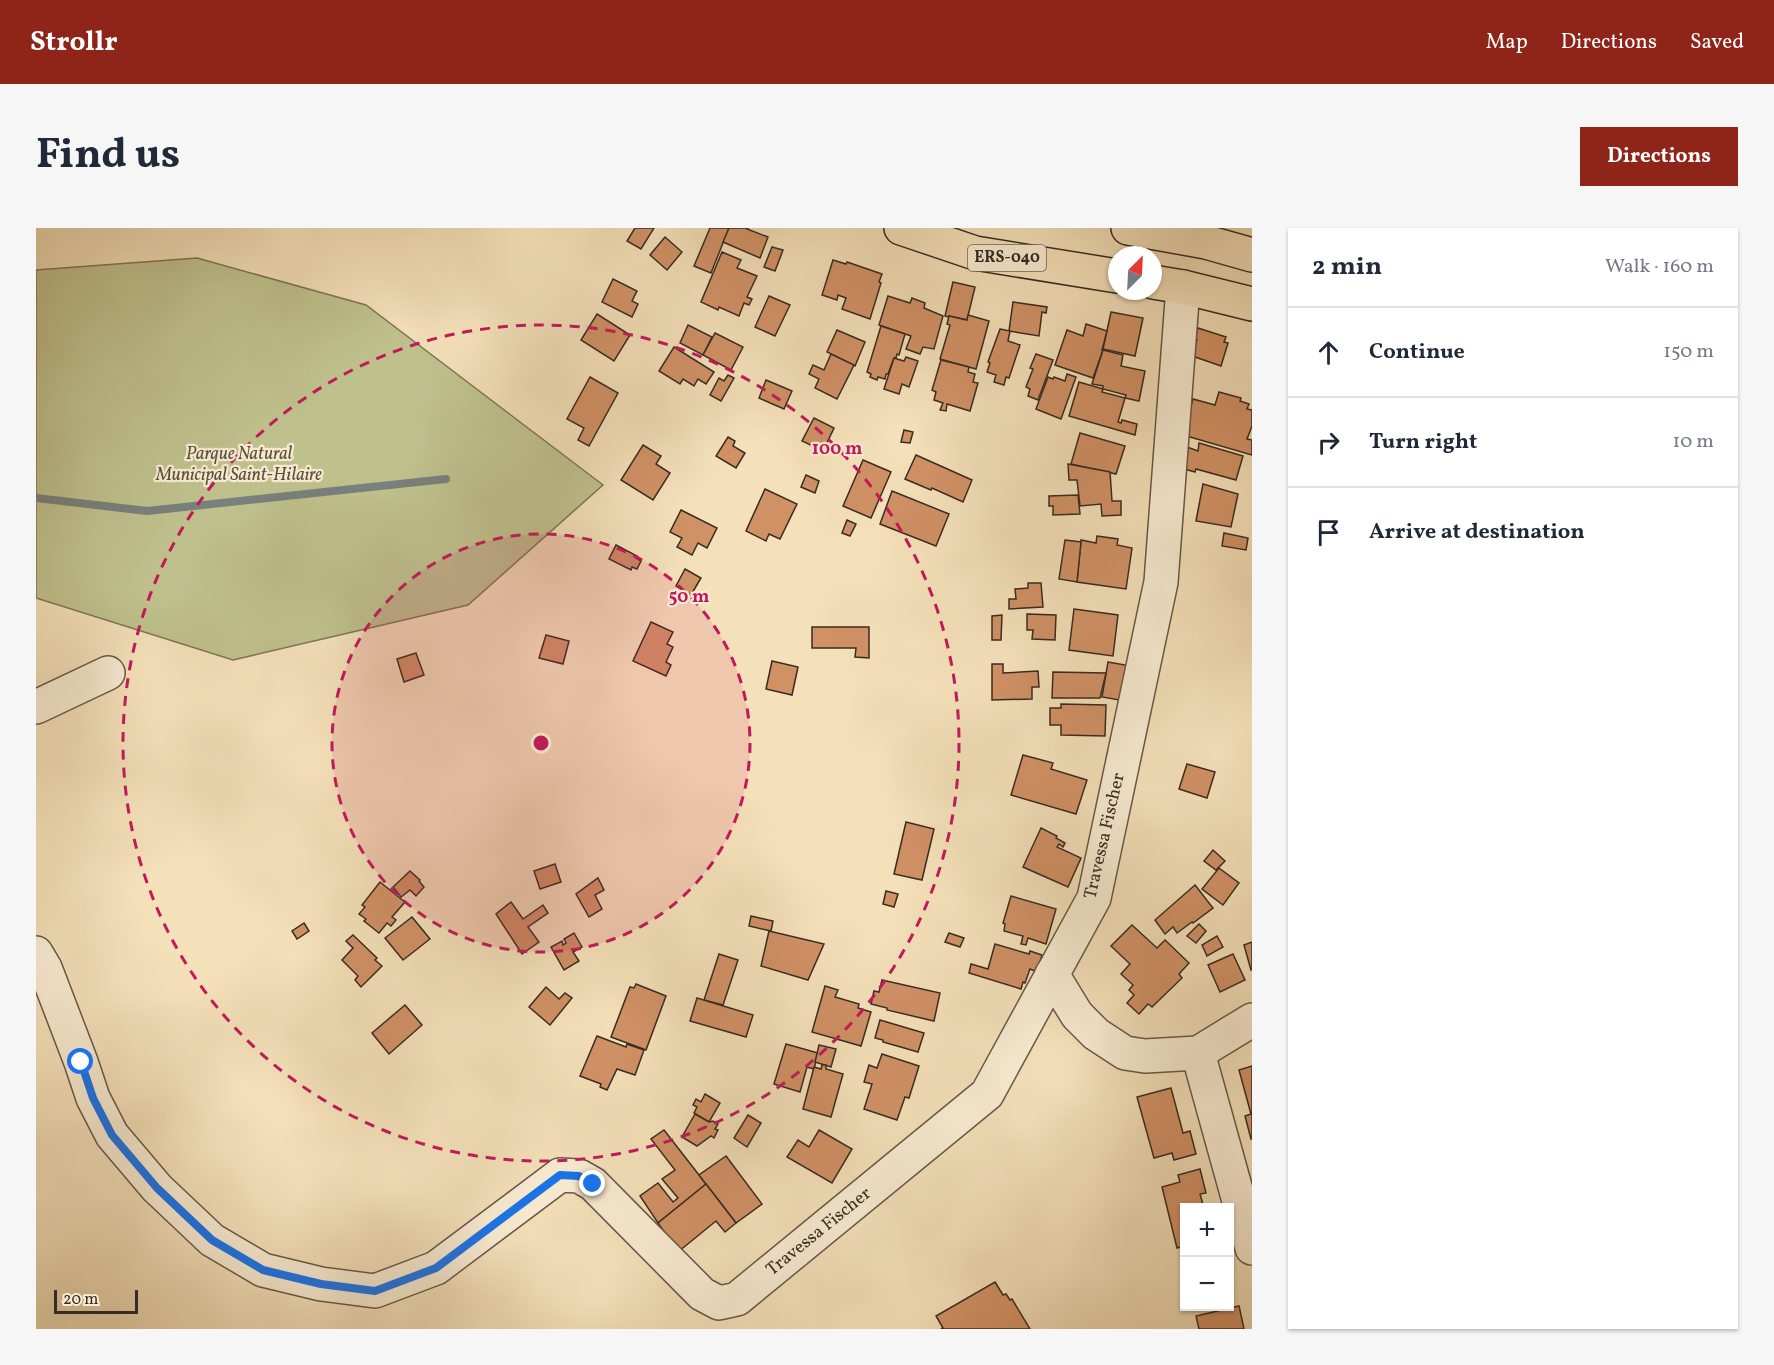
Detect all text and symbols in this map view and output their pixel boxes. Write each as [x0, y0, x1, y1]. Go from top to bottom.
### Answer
text: Strollr [30, 23, 118, 62]
text: Map [1486, 28, 1528, 57]
text: Directions [1561, 28, 1657, 57]
text: Saved [1690, 28, 1744, 57]
text: Find us [36, 127, 180, 186]
button: Directions [1580, 127, 1738, 186]
road number: ERS-040 [968, 245, 1046, 271]
north arrow [1108, 246, 1162, 300]
text: 2 min [1312, 249, 1382, 285]
text: Walk · 160 m [1605, 253, 1714, 281]
icon: ahead [1312, 336, 1345, 369]
text: Continue [1369, 337, 1465, 368]
text: 150 m [1663, 338, 1714, 366]
icon: right [1312, 426, 1345, 459]
text: Turn right [1369, 427, 1477, 458]
text: 10 m [1673, 428, 1714, 456]
text: 100 m [812, 437, 862, 462]
park label: Parque Natural Municipal Saint-Hilaire [155, 442, 322, 488]
icon: arrive [1312, 516, 1345, 549]
text: Arrive at destination [1369, 517, 1585, 548]
text: 50 m [669, 585, 709, 610]
centre of rings [531, 733, 551, 753]
street label: Travessa Fischer [1078, 770, 1132, 902]
route start [67, 1048, 93, 1074]
route end [579, 1170, 605, 1196]
street label: Travessa Fischer [761, 1182, 877, 1282]
map controls [1180, 1203, 1234, 1311]
button: + [1180, 1203, 1234, 1257]
button: − [1180, 1257, 1234, 1311]
scale bar [54, 1287, 138, 1314]
text: 20 m [63, 1289, 98, 1311]

